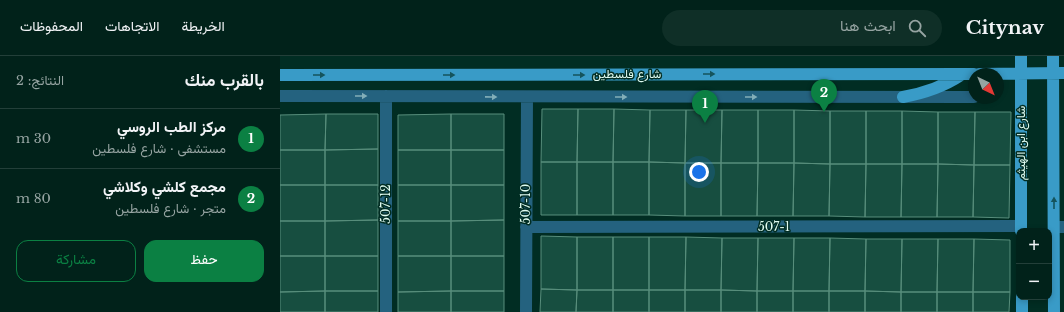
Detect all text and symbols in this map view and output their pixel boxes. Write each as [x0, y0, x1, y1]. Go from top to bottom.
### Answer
search box [662, 10, 942, 46]
text: ابحث هنا [840, 16, 896, 35]
text: Citynav [966, 16, 1044, 39]
text: المحفوظات [20, 17, 83, 35]
text: الاتجاهات [105, 17, 159, 35]
text: الخريطة [181, 17, 225, 35]
icon: search [906, 17, 928, 39]
street label: شارع فلسطين [593, 66, 661, 83]
north arrow [968, 68, 1004, 104]
text: بالقرب منك [185, 70, 264, 91]
one-way arrow [703, 71, 716, 77]
text: النتائج: 2 [16, 72, 64, 89]
one-way arrow [313, 72, 326, 78]
one-way arrow [443, 72, 456, 78]
one-way arrow [573, 72, 586, 78]
pin: 2 [811, 79, 837, 112]
pin: 1 [692, 90, 718, 123]
one-way arrow [355, 93, 368, 99]
one-way arrow [485, 93, 497, 100]
one-way arrow [615, 94, 628, 100]
one-way arrow [745, 94, 758, 100]
street label: شارع ابن الهيثم [1013, 106, 1030, 180]
text: مركز الطب الروسي [117, 117, 226, 136]
text: 30 m [16, 130, 51, 147]
text: 1 [248, 130, 254, 147]
text: مستشفى · شارع فلسطين [92, 140, 226, 157]
your location [689, 162, 709, 182]
text: مجمع كلشي وكلاشي [103, 177, 226, 196]
street label: 507-12 [378, 184, 393, 224]
street label: 507-10 [518, 184, 533, 224]
text: 80 m [16, 190, 51, 207]
text: 2 [247, 190, 255, 207]
one-way arrow [1051, 196, 1057, 209]
text: متجر · شارع فلسطين [115, 200, 226, 217]
street label: 507-1 [758, 219, 790, 234]
map controls [1016, 228, 1052, 300]
button: + [1016, 228, 1052, 264]
button: مشاركة [16, 240, 136, 282]
button: حفظ [144, 240, 264, 282]
button: − [1016, 264, 1052, 300]

